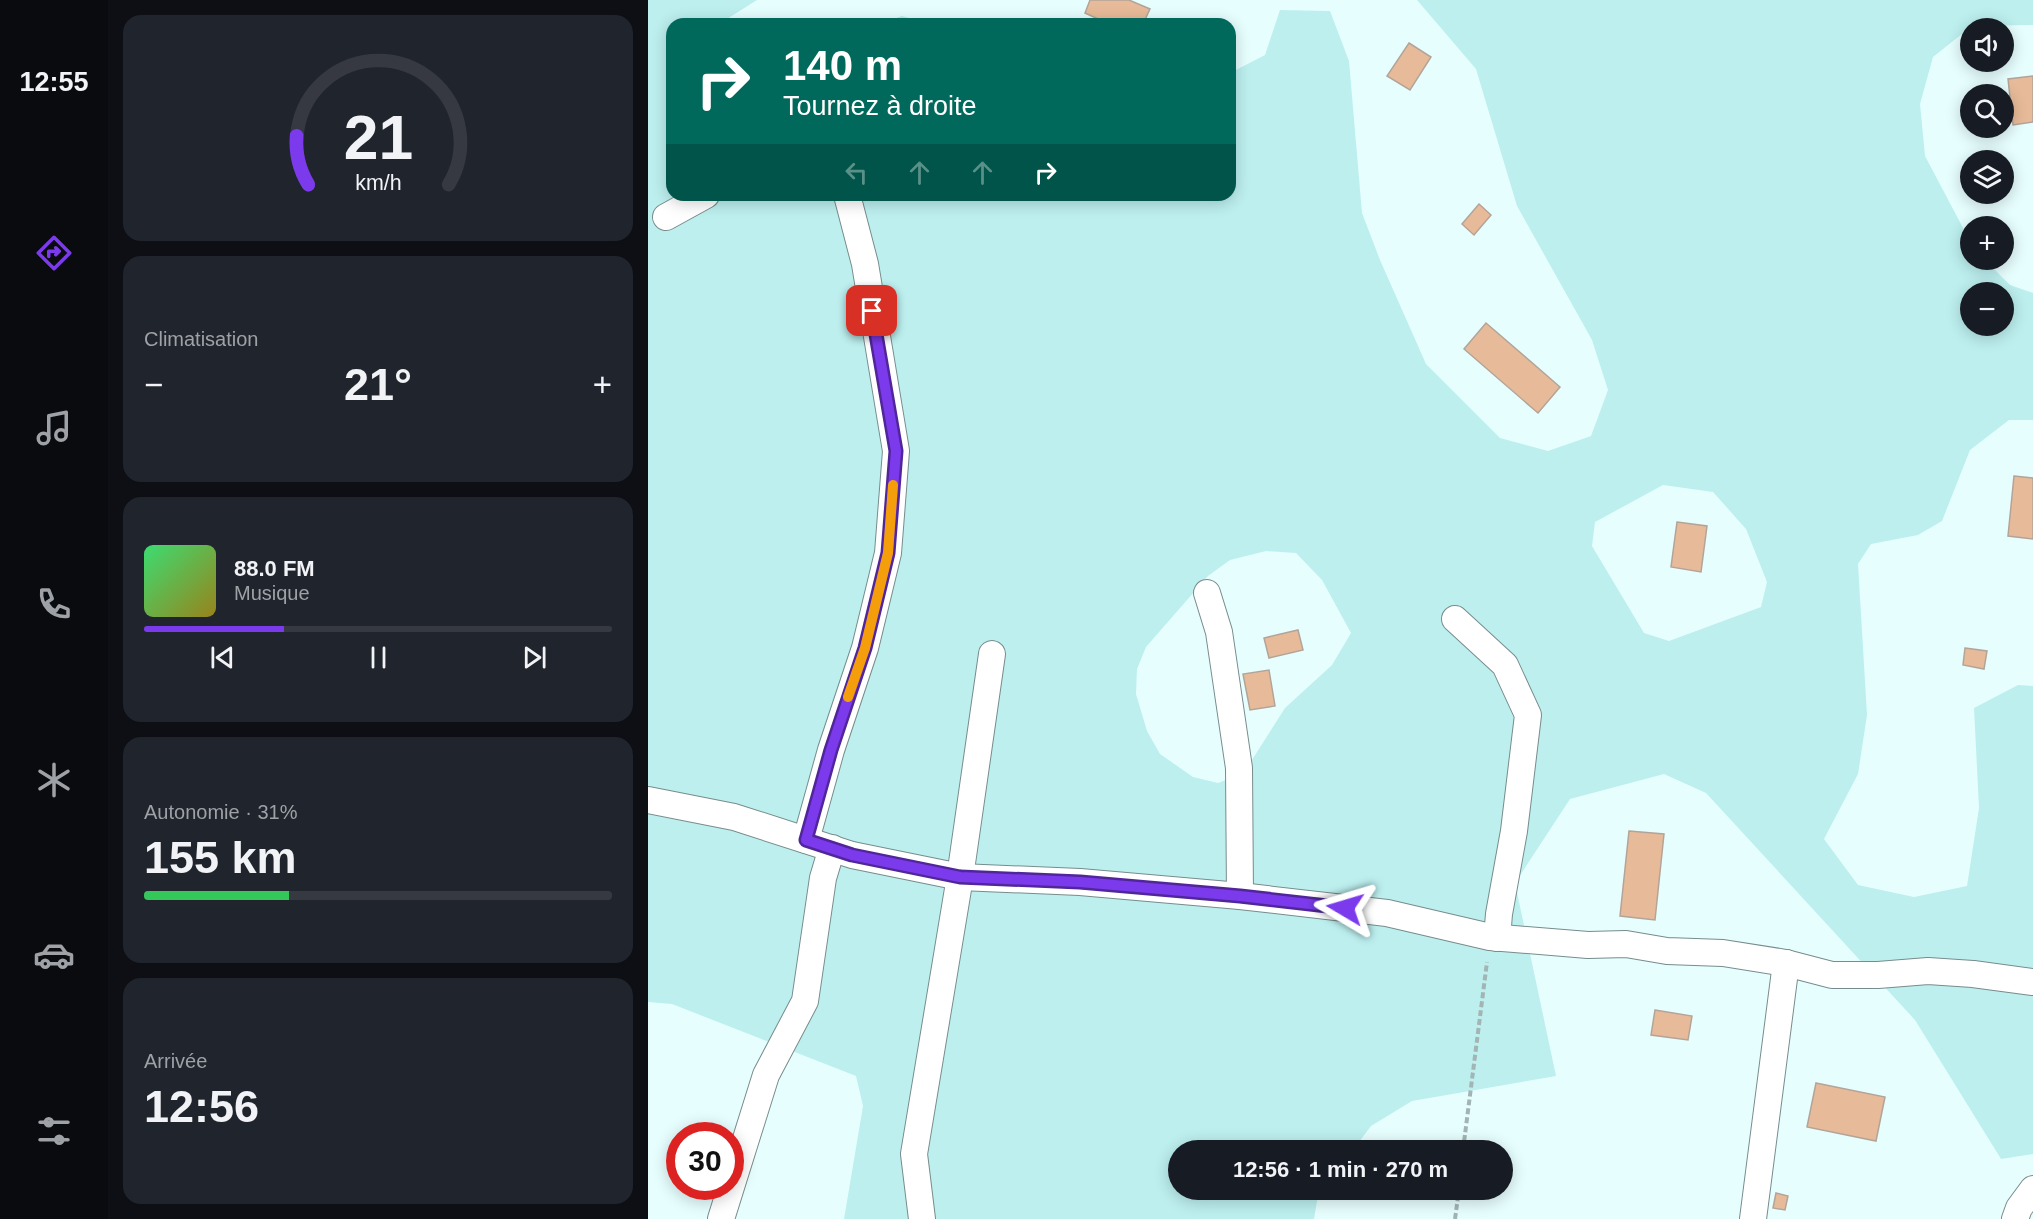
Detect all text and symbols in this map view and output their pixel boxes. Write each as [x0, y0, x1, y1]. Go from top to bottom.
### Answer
map controls [1960, 18, 2014, 336]
button: sound [1960, 18, 2014, 72]
icon: right [684, 42, 762, 120]
text: 140 m [783, 42, 902, 89]
text: 12:55 [19, 67, 89, 97]
button: search [1960, 84, 2014, 138]
text: Tournez à droite [783, 91, 977, 121]
text: 21 [343, 103, 413, 172]
button: layers [1960, 150, 2014, 204]
icon: left [840, 156, 873, 189]
icon: ahead [903, 156, 936, 189]
icon: ahead [966, 156, 999, 189]
icon: right [1029, 156, 1062, 189]
text: km/h [355, 171, 401, 195]
button: + [1960, 216, 2014, 270]
icon: directions [33, 232, 75, 274]
button: − [1960, 282, 2014, 336]
pin [846, 285, 897, 336]
icon: arrive [855, 294, 888, 327]
text: Climatisation [144, 328, 258, 350]
text: 21° [344, 359, 412, 410]
text: − [144, 366, 163, 403]
text: + [593, 366, 612, 403]
icon: music [33, 407, 75, 449]
text: 88.0 FM [234, 556, 315, 581]
text: Musique [234, 582, 310, 604]
icon: phone [33, 583, 75, 625]
icon: previous [206, 641, 239, 674]
icon: pause [362, 641, 395, 674]
icon: next [518, 641, 551, 674]
icon: climate [33, 759, 75, 801]
text: Autonomie · 31% [144, 801, 297, 823]
text: 155 km [144, 832, 297, 883]
position arrow [1313, 876, 1377, 940]
icon: car [33, 934, 75, 976]
text: Arrivée [144, 1050, 207, 1072]
text: 12:56 [144, 1081, 259, 1132]
icon: filters [33, 1110, 75, 1152]
speed limit sign: 30 [666, 1122, 744, 1200]
text: 12:56 · 1 min · 270 m [1233, 1157, 1448, 1182]

